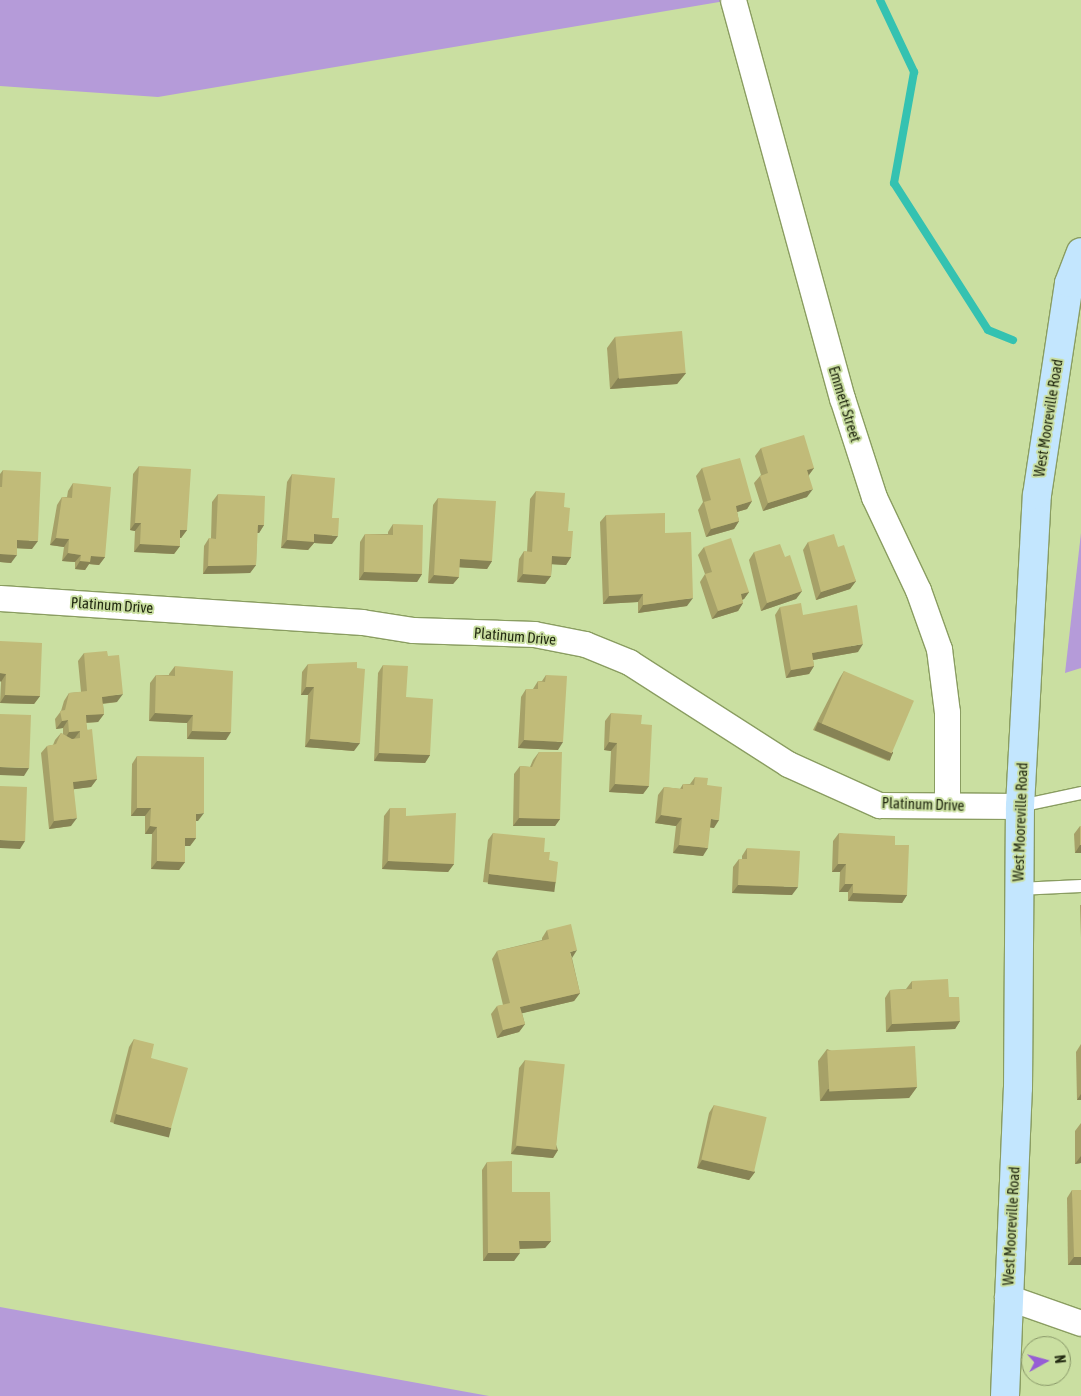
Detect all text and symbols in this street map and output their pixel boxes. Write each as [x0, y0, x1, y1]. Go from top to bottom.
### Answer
street label: West Mooreville Road [1030, 358, 1066, 478]
street label: Emmett Street [825, 364, 865, 444]
street label: Platinum Drive [70, 593, 154, 617]
street label: Platinum Drive [473, 623, 557, 649]
street label: West Mooreville Road [1009, 762, 1031, 882]
street label: Platinum Drive [881, 794, 965, 814]
street label: West Mooreville Road [999, 1166, 1023, 1286]
north arrow [1021, 1336, 1071, 1386]
text: N [1051, 1354, 1068, 1364]

